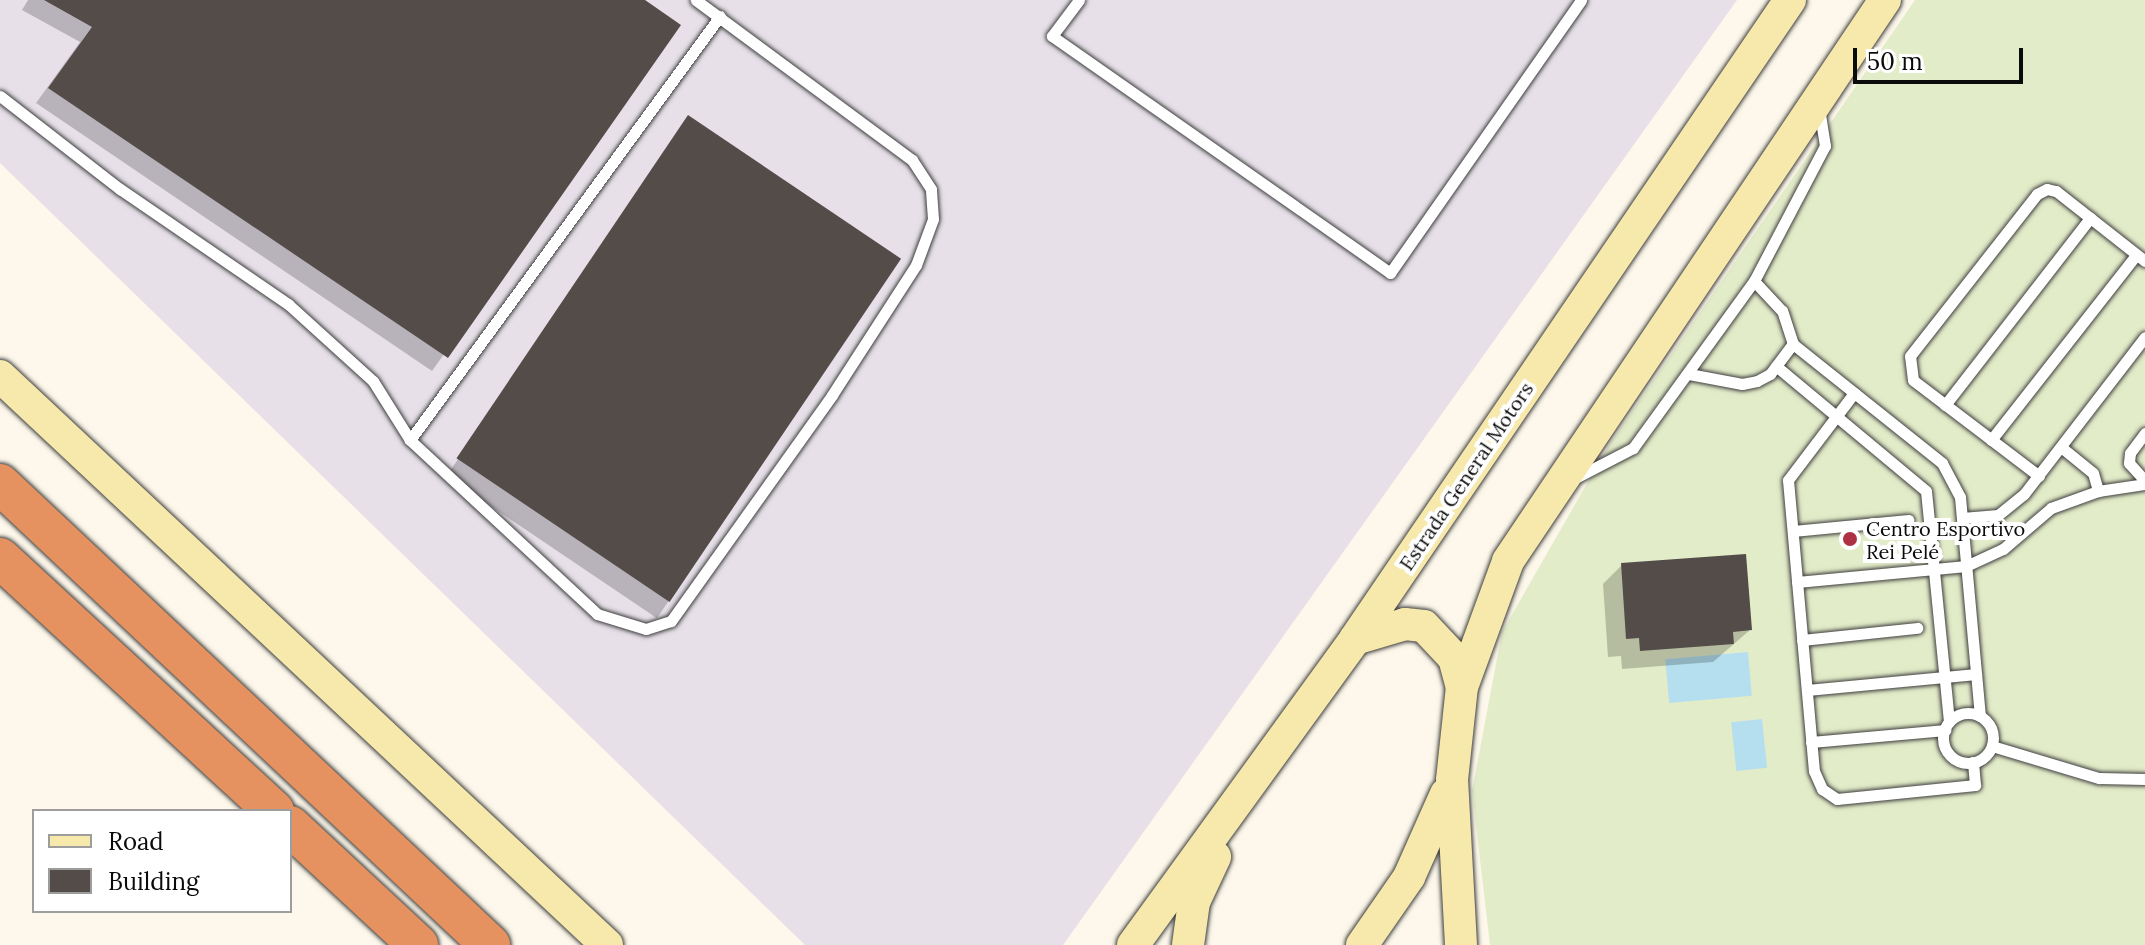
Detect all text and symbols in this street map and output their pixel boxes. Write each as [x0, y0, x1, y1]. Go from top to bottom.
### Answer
scale bar [1857, 32, 2027, 82]
text: 50 m [1867, 46, 1923, 77]
street label: Estrada General Motors [1394, 377, 1538, 575]
place label: Centro Esportivo Rei Pelé [1866, 516, 2025, 563]
marker: Centro Esportivo Rei Pelé [1841, 530, 1859, 548]
legend [32, 809, 292, 913]
text: Road [108, 826, 164, 857]
text: Building [108, 866, 199, 897]

